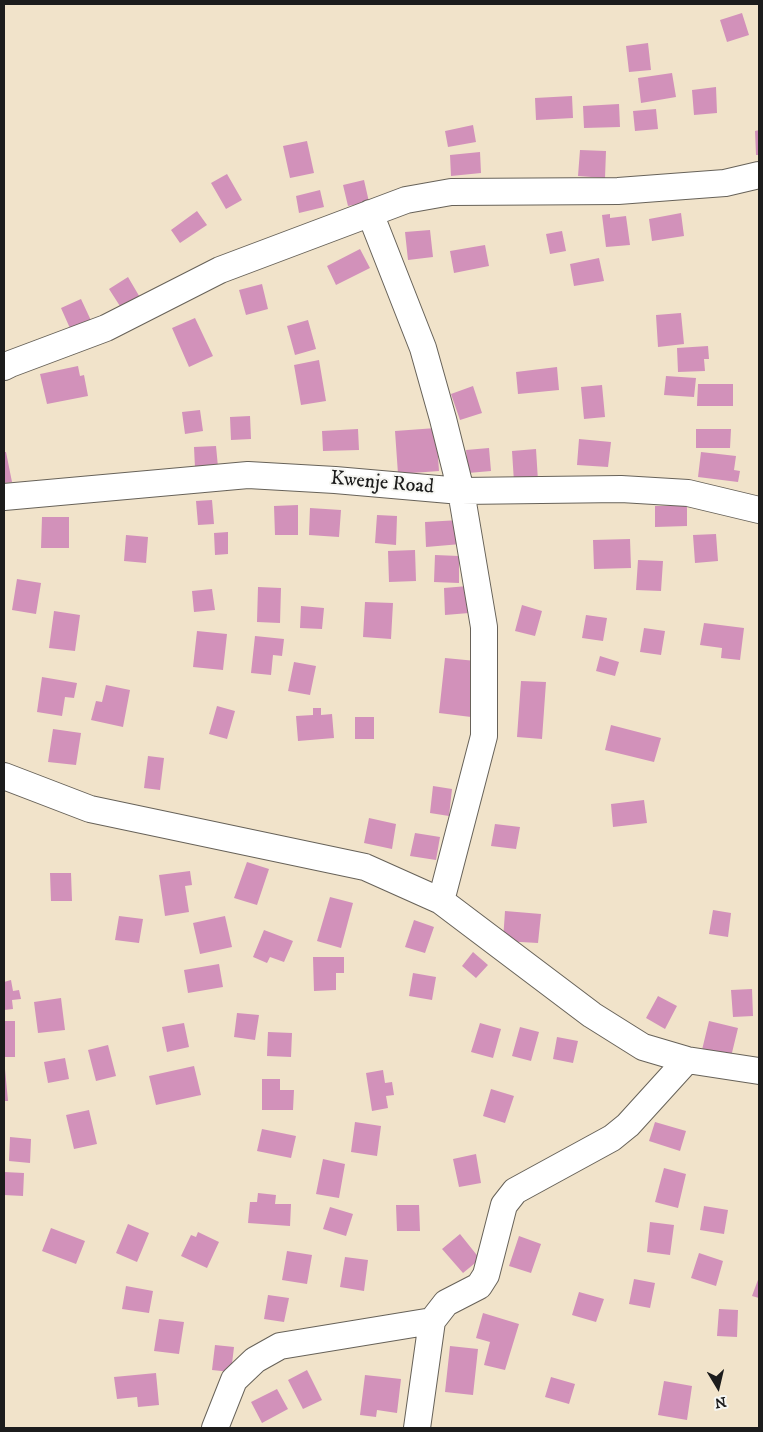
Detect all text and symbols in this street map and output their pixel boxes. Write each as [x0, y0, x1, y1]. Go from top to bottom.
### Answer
street label: Kwenje Road [329, 468, 435, 500]
north arrow [693, 1362, 743, 1412]
text: N [713, 1392, 727, 1412]

